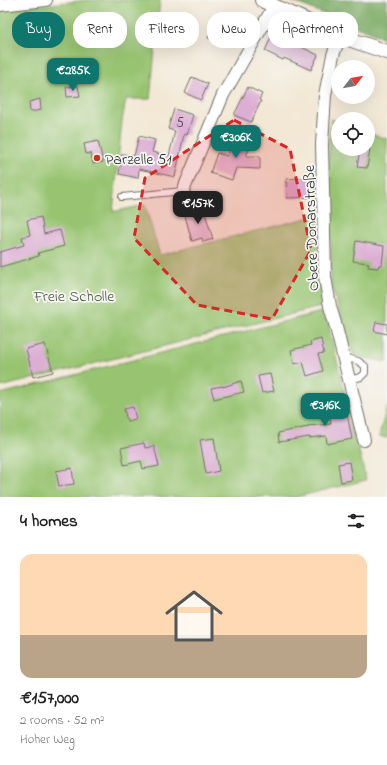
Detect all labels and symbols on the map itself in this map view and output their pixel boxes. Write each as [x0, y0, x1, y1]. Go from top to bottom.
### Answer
pin: €285K [45, 58, 101, 92]
north arrow [331, 60, 375, 104]
house number: 5 [176, 113, 184, 134]
pin: €306K [208, 125, 264, 159]
place label: Parzelle 51 [105, 148, 172, 172]
marker: Parzelle 51 [92, 153, 102, 163]
street label: Obere Donarstraße [298, 163, 326, 292]
pin: €157K [170, 191, 226, 225]
park label: Freie Scholle [33, 285, 115, 309]
pin: €316K [297, 393, 353, 427]

